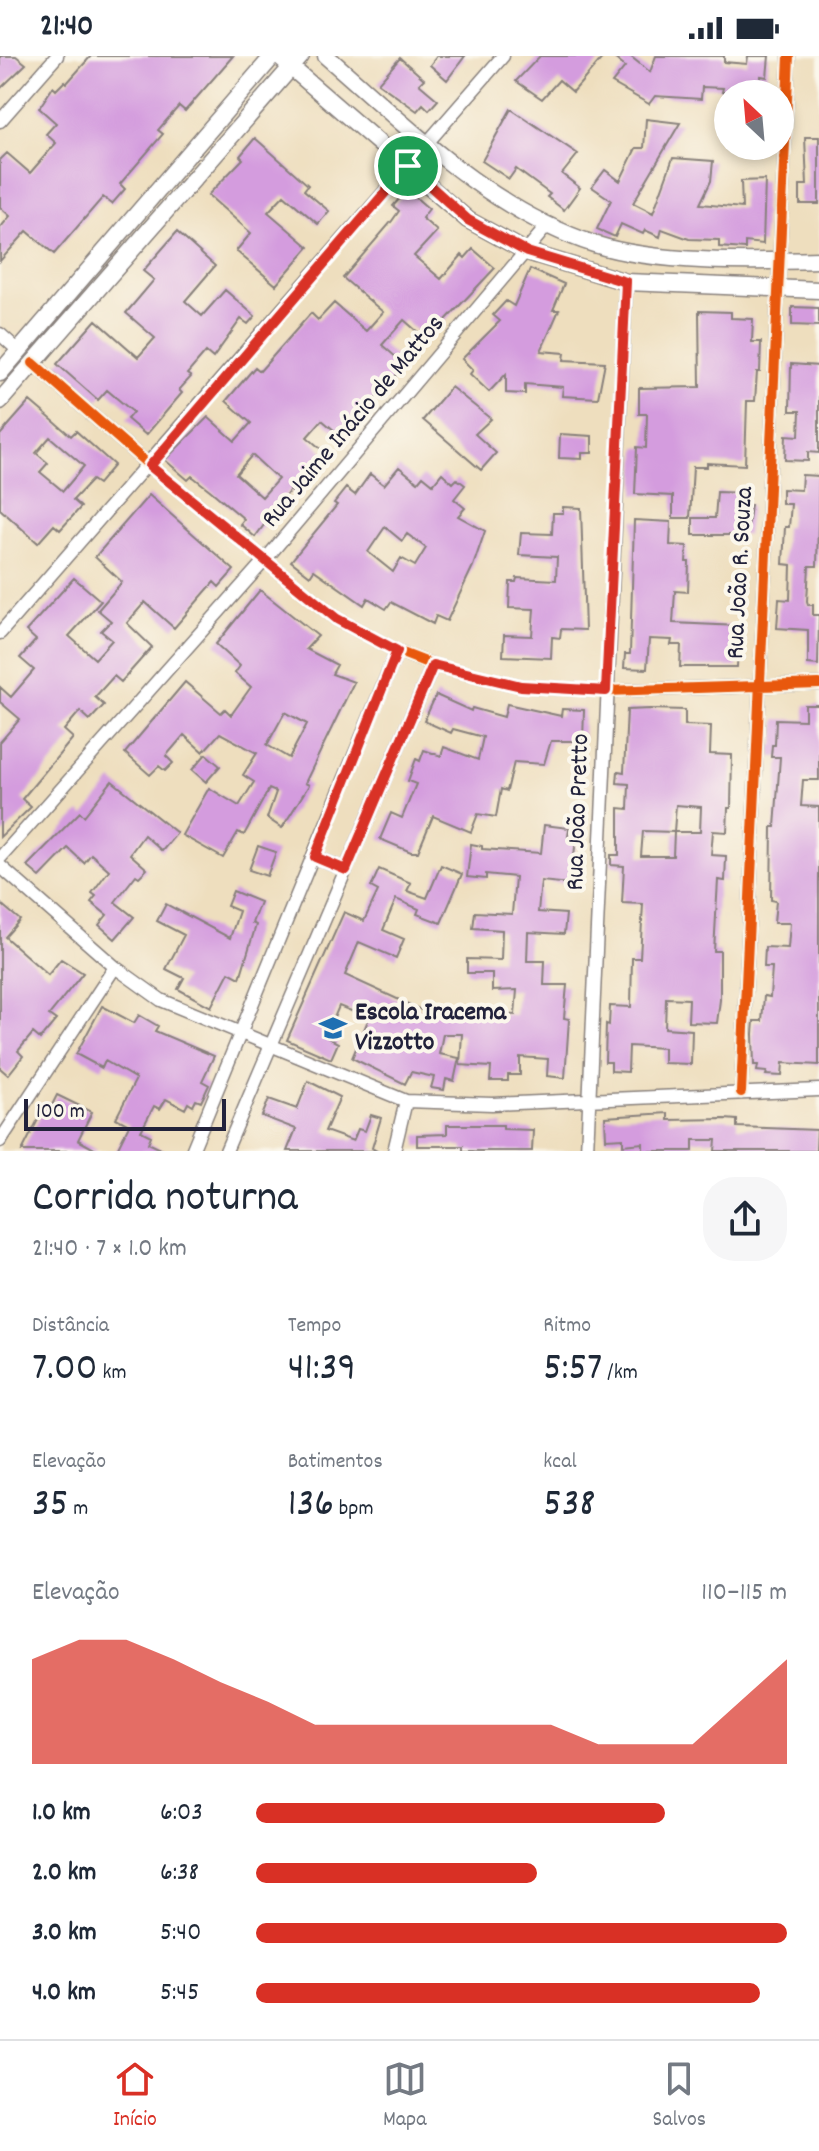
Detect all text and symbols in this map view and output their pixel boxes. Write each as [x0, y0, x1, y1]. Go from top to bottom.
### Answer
text: 21:40 [40, 7, 93, 50]
north arrow [714, 80, 794, 160]
map controls [714, 80, 794, 160]
pin [374, 132, 442, 200]
icon: arrive [386, 144, 430, 188]
street label: Rua Jaime Inácio de Mattos [254, 307, 454, 537]
street label: Rua João R. Souza [718, 485, 764, 660]
street label: Rua João Pretto [558, 733, 600, 891]
place label: Escola Iracema Vizzotto [355, 995, 507, 1062]
school or university icon: Escola Iracema Vizzotto [318, 1013, 348, 1043]
scale bar [24, 1095, 226, 1131]
text: 100 m [36, 1097, 85, 1128]
text: Corrida noturna [32, 1169, 298, 1232]
button: share [703, 1177, 787, 1261]
text: 21:40 · 7 × 1.0 km [32, 1231, 187, 1268]
text: Distância [32, 1311, 109, 1342]
text: Tempo [288, 1311, 341, 1342]
text: Ritmo [543, 1311, 591, 1342]
text: 7.00 [32, 1342, 98, 1399]
text: 41:39 [288, 1342, 356, 1399]
text: 5:57 [543, 1342, 602, 1399]
text: km [98, 1358, 127, 1389]
text: /km [602, 1358, 638, 1389]
text: Elevação [32, 1447, 106, 1478]
text: Batimentos [288, 1447, 383, 1478]
text: kcal [543, 1447, 577, 1478]
text: 35 [32, 1478, 68, 1535]
text: 136 [288, 1478, 334, 1535]
text: 538 [543, 1478, 596, 1535]
text: m [68, 1494, 88, 1525]
text: bpm [334, 1494, 374, 1525]
text: Elevação [32, 1575, 119, 1612]
text: 110–115 m [701, 1575, 787, 1612]
text: 1.0 km [32, 1795, 91, 1832]
text: 6:03 [160, 1795, 203, 1832]
text: 2.0 km [32, 1855, 96, 1892]
text: 6:38 [160, 1855, 199, 1892]
text: 3.0 km [32, 1915, 97, 1952]
text: 5:40 [160, 1915, 201, 1952]
text: 4.0 km [32, 1975, 96, 2012]
text: 5:45 [160, 1975, 199, 2012]
tab: Início [113, 2057, 157, 2136]
tab: Mapa [383, 2057, 427, 2136]
tab: Salvos [653, 2057, 706, 2136]

